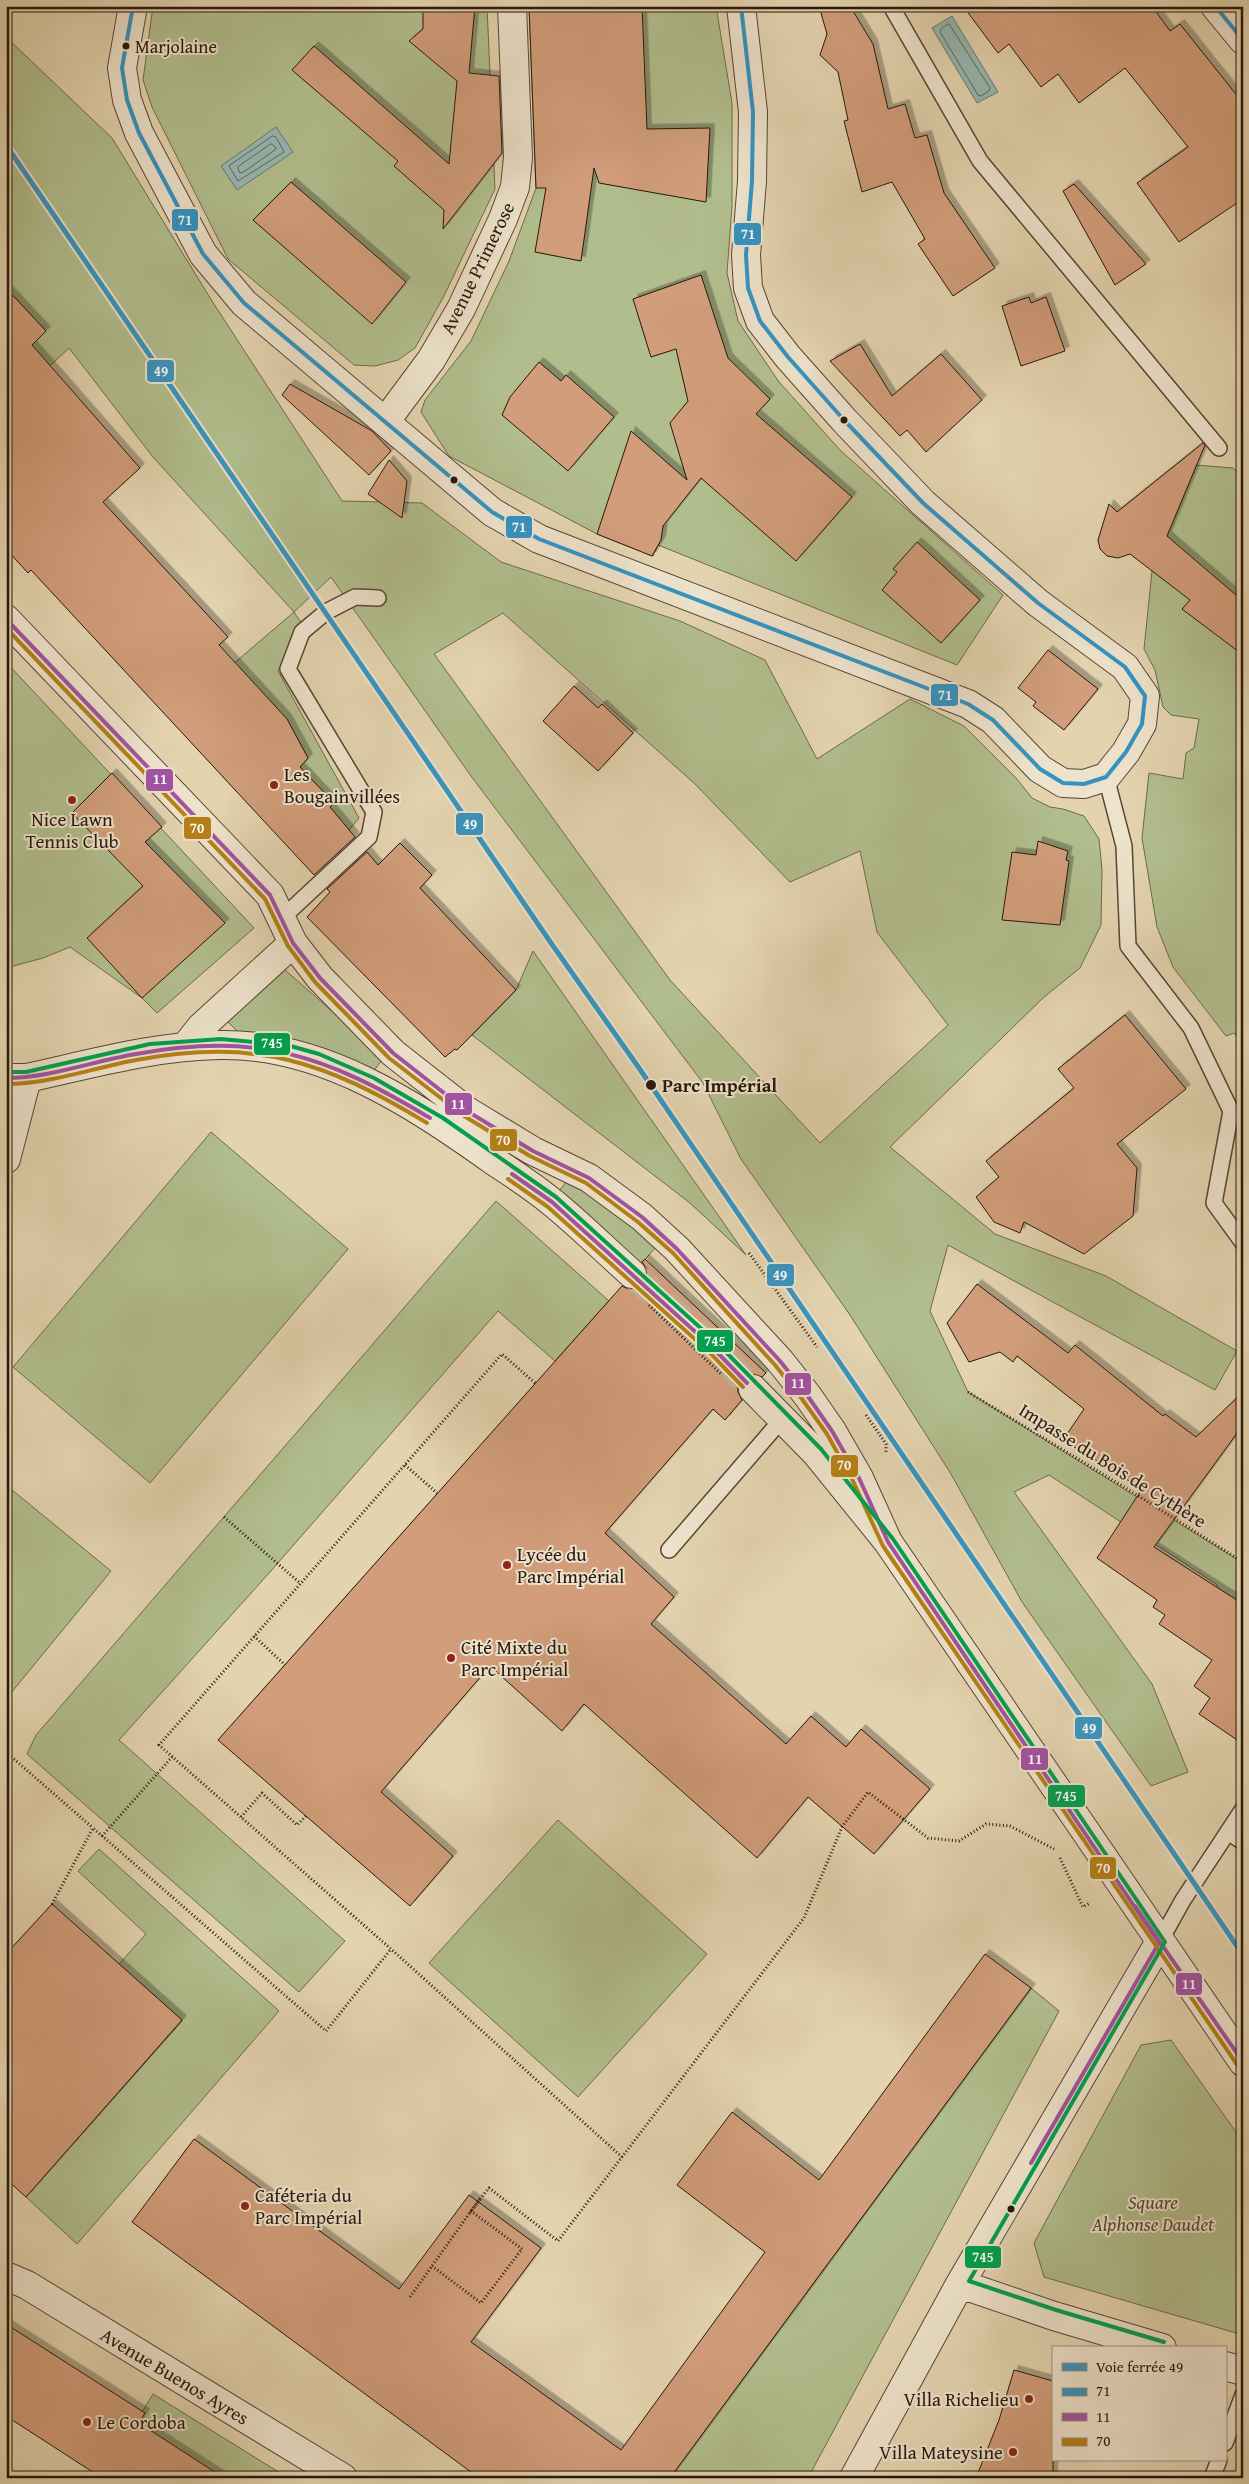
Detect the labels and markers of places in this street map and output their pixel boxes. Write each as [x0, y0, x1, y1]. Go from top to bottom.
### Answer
place label: Marjolaine [135, 33, 217, 60]
marker: Marjolaine [121, 41, 131, 51]
unlabelled marker [839, 415, 849, 425]
unlabelled marker [449, 475, 459, 485]
place label: Les Bougainvillées [284, 760, 400, 810]
marker: Les Bougainvillées [268, 779, 280, 791]
marker: Nice Lawn Tennis Club [66, 794, 78, 806]
place label: Nice Lawn Tennis Club [26, 805, 119, 855]
place label: Parc Impérial [662, 1071, 777, 1099]
marker: Parc Impérial [644, 1078, 658, 1092]
place label: Lycée du Parc Impérial [517, 1540, 624, 1590]
marker: Lycée du Parc Impérial [501, 1559, 513, 1571]
place label: Cité Mixte du Parc Impérial [461, 1633, 568, 1683]
marker: Cité Mixte du Parc Impérial [445, 1652, 457, 1664]
place label: Caféteria du Parc Impérial [255, 2181, 362, 2231]
marker: Caféteria du Parc Impérial [239, 2200, 251, 2212]
unlabelled marker [1006, 2204, 1016, 2214]
place label: Villa Richelieu [904, 2385, 1020, 2413]
marker: Villa Richelieu [1023, 2393, 1035, 2405]
place label: Le Cordoba [97, 2408, 186, 2436]
marker: Le Cordoba [81, 2416, 93, 2428]
place label: Villa Mateysine [879, 2438, 1003, 2466]
marker: Villa Mateysine [1007, 2446, 1019, 2458]

